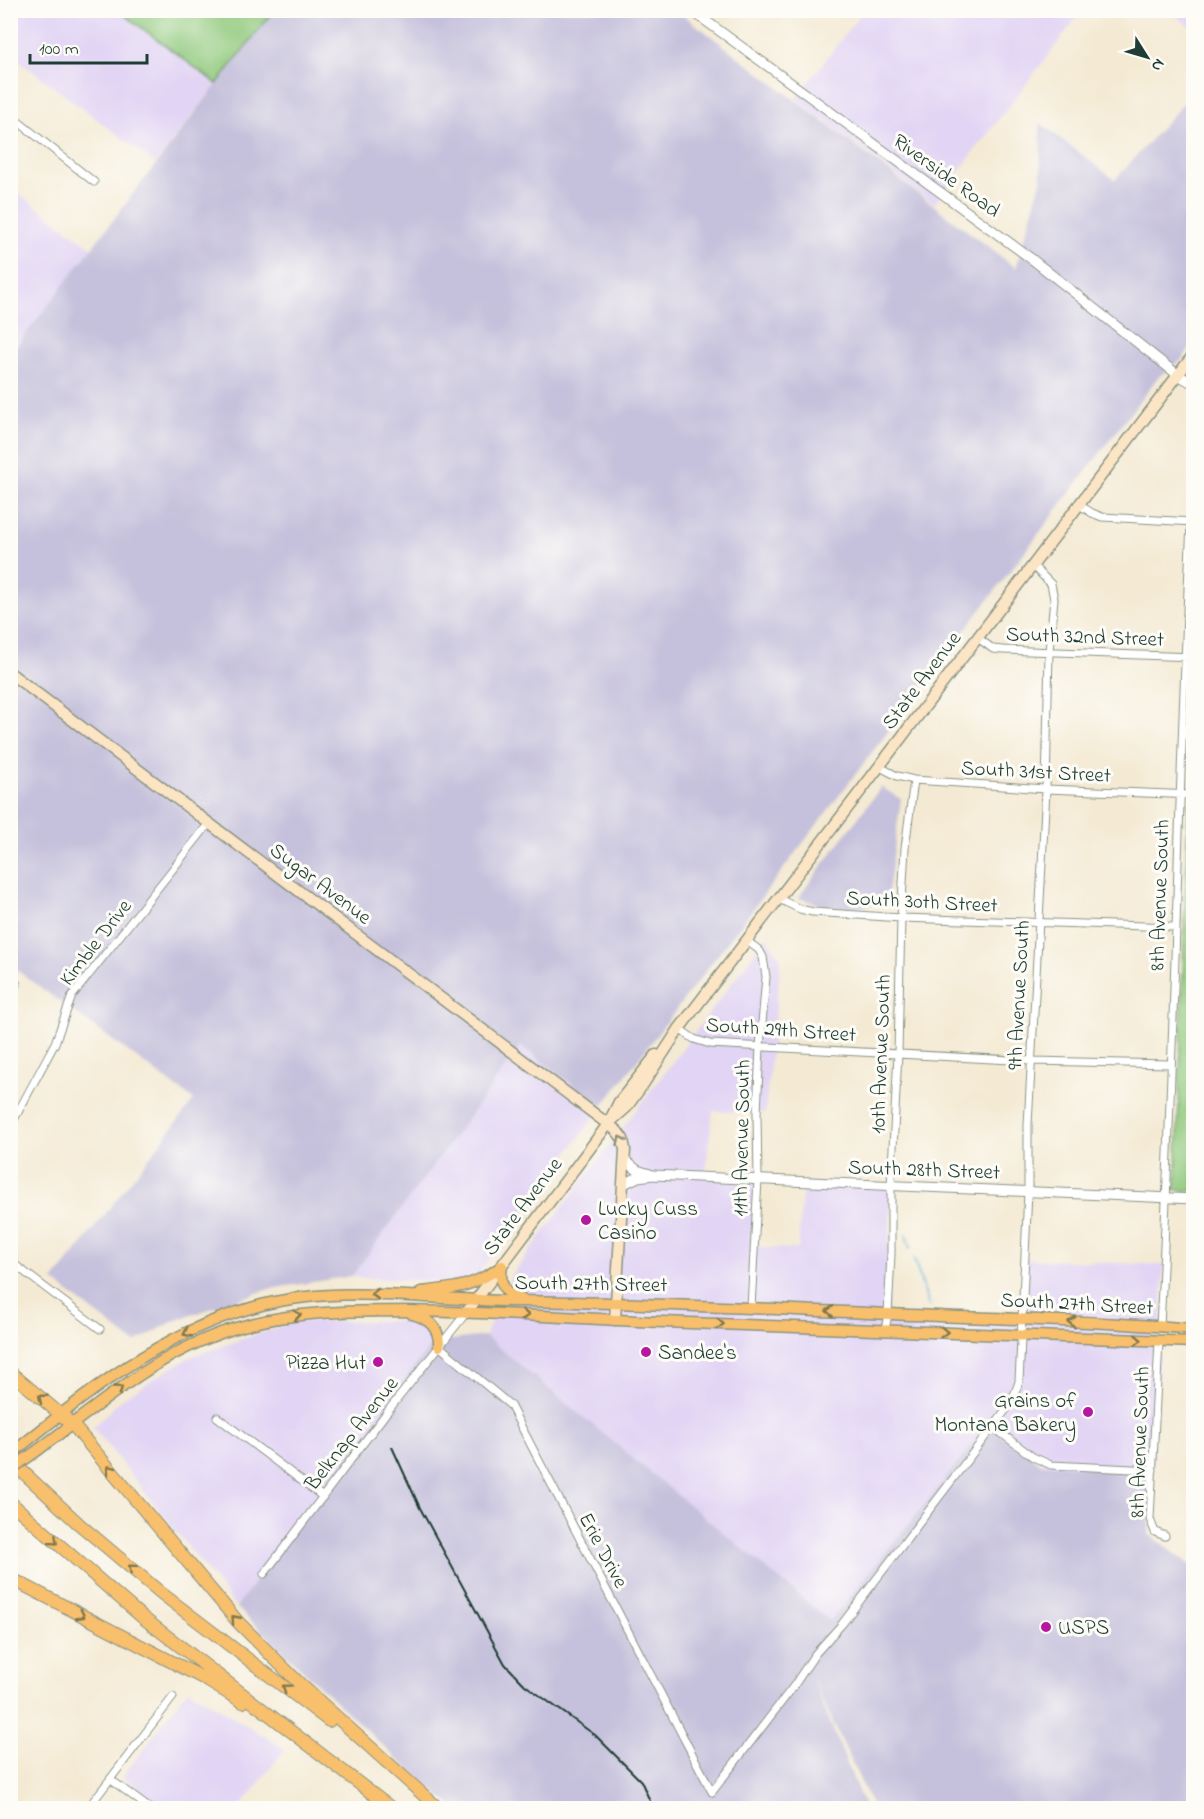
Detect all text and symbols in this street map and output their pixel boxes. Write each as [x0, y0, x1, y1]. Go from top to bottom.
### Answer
scale bar [30, 27, 147, 65]
north arrow [1117, 27, 1177, 87]
text: 100 m [39, 37, 79, 63]
text: N [1144, 53, 1170, 77]
street label: Riverside Road [886, 127, 1006, 226]
street label: South 32nd Street [1005, 620, 1164, 656]
street label: State Avenue [876, 625, 970, 737]
street label: South 31st Street [960, 754, 1112, 792]
street label: 8th Avenue South [1143, 819, 1179, 971]
street label: Sugar Avenue [261, 836, 378, 935]
street label: South 30th Street [845, 884, 998, 922]
street label: Kimble Drive [53, 893, 140, 993]
street label: 9th Avenue South [1001, 919, 1039, 1071]
street label: 10th Avenue South [864, 974, 900, 1134]
street label: South 29th Street [705, 1011, 857, 1051]
street label: 11th Avenue South [727, 1059, 759, 1217]
one-way arrow [616, 1135, 628, 1146]
street label: State Avenue [477, 1151, 571, 1263]
street label: South 28th Street [847, 1153, 1000, 1189]
place label: Lucky Cuss Casino [598, 1195, 698, 1249]
marker: Lucky Cuss Casino [579, 1213, 593, 1227]
street label: South 27th Street [514, 1269, 668, 1301]
street label: South 27th Street [1000, 1286, 1154, 1324]
one-way arrow [371, 1288, 380, 1300]
one-way arrow [825, 1305, 834, 1318]
one-way arrow [520, 1309, 529, 1322]
one-way arrow [292, 1310, 301, 1322]
one-way arrow [1068, 1316, 1077, 1329]
one-way arrow [715, 1318, 724, 1330]
one-way arrow [182, 1326, 193, 1338]
one-way arrow [939, 1326, 948, 1338]
one-way arrow [1134, 1333, 1143, 1346]
place label: Sandee's [658, 1339, 737, 1369]
marker: Sandee's [639, 1345, 653, 1359]
place label: Pizza Hut [286, 1349, 366, 1379]
marker: Pizza Hut [371, 1355, 385, 1369]
street label: 8th Avenue South [1123, 1366, 1159, 1518]
street label: Belknap Avenue [298, 1370, 407, 1498]
one-way arrow [112, 1385, 123, 1396]
place label: Grains of Montana Bakery [934, 1387, 1076, 1443]
one-way arrow [38, 1394, 49, 1405]
marker: Grains of Montana Bakery [1081, 1405, 1095, 1419]
one-way arrow [106, 1465, 117, 1476]
street label: Erie Drive [570, 1508, 635, 1594]
one-way arrow [47, 1534, 58, 1545]
one-way arrow [128, 1565, 139, 1576]
one-way arrow [74, 1607, 85, 1619]
place label: USPS [1058, 1614, 1109, 1644]
one-way arrow [231, 1615, 242, 1626]
marker: USPS [1039, 1620, 1053, 1634]
one-way arrow [282, 1684, 293, 1695]

